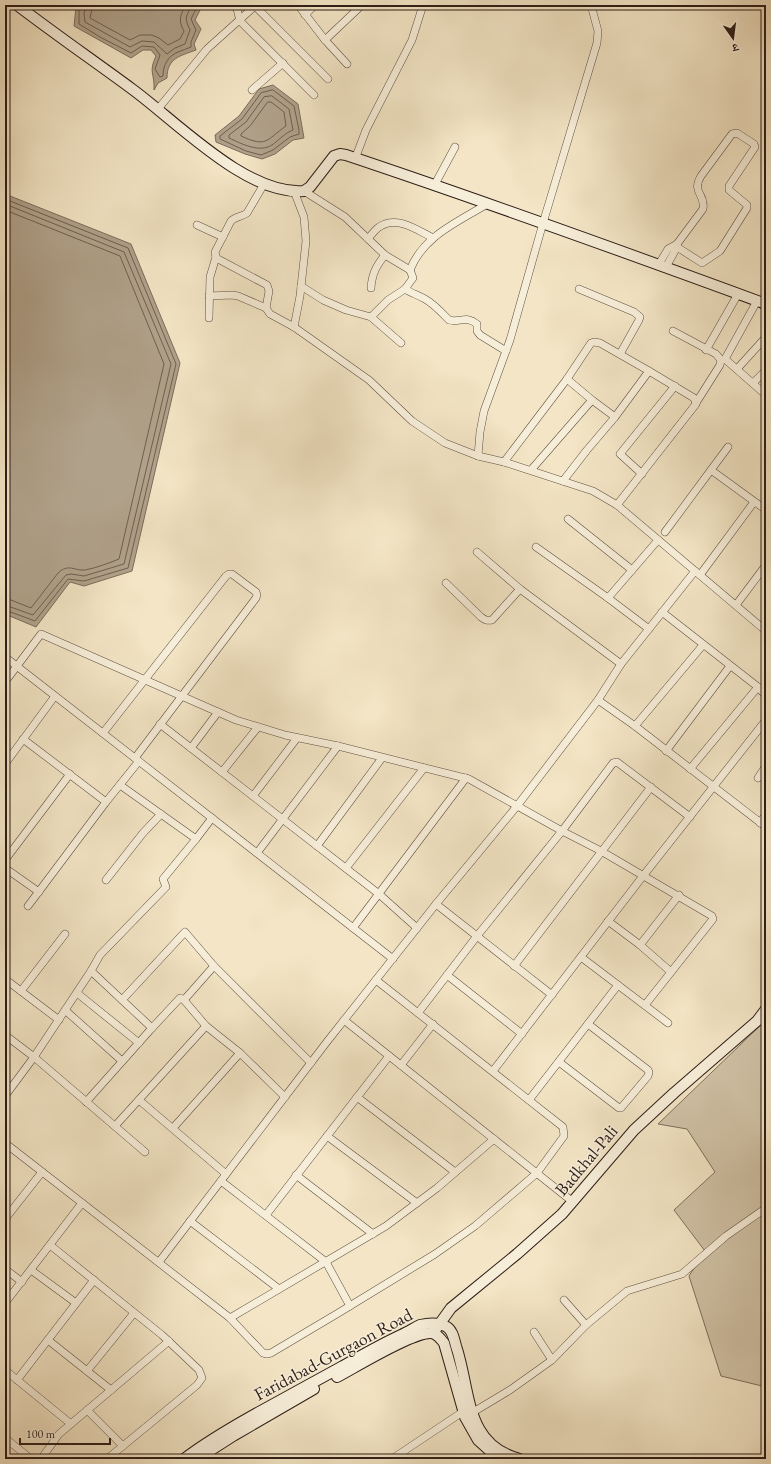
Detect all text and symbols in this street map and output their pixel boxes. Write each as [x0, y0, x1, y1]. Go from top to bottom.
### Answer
north arrow [713, 18, 753, 58]
text: उ [730, 40, 741, 56]
street label: Badkhal-Pali [550, 1119, 623, 1200]
street label: Faridabad-Gurgaon Road [250, 1302, 417, 1405]
scale bar [20, 1420, 110, 1446]
text: 100 m [26, 1426, 56, 1442]

